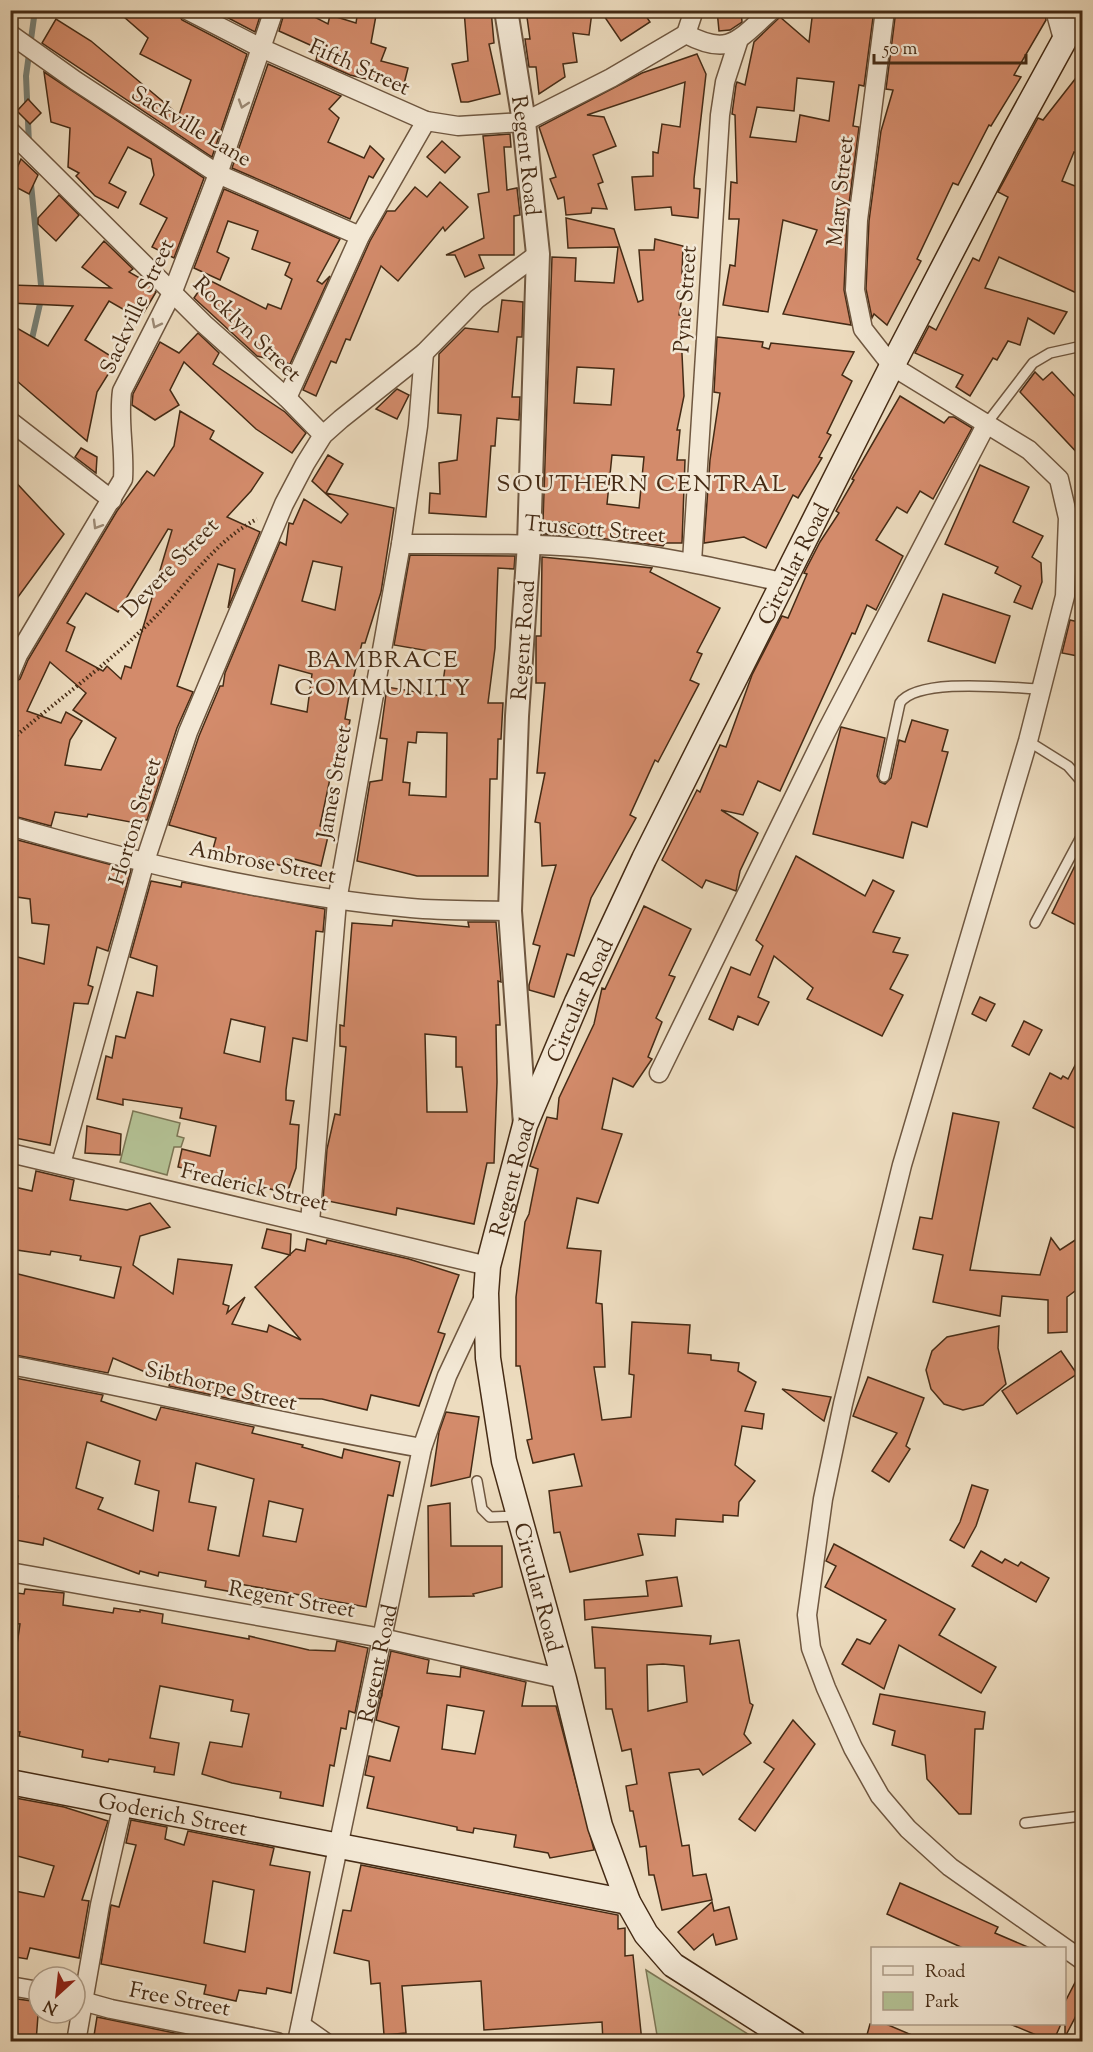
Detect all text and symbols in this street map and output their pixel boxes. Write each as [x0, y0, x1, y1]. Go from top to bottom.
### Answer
scale bar [874, 27, 1026, 65]
street label: Fifth Street [303, 32, 415, 105]
text: 50 m [882, 37, 918, 63]
street label: Sackville Lane [124, 79, 257, 176]
street label: Regent Road [501, 93, 547, 217]
one-way arrow [238, 98, 250, 109]
street label: Mary Street [820, 134, 864, 248]
street label: Sackville Street [93, 234, 184, 380]
street label: Pyne Street [667, 244, 707, 354]
street label: Rocklyn Street [184, 270, 308, 391]
one-way arrow [152, 318, 164, 329]
district label: SOUTHERN CENTRAL [496, 468, 788, 502]
street label: Circular Road [751, 498, 839, 631]
street label: Truscott Street [523, 509, 667, 553]
street label: Devere Street [115, 511, 228, 626]
one-way arrow [92, 519, 104, 529]
street label: Regent Road [505, 579, 545, 702]
district label: BAMBRACE COMMUNITY [294, 644, 472, 706]
street label: James Street [310, 723, 362, 843]
street label: Horton Street [102, 754, 172, 890]
street label: Ambrose Street [186, 834, 339, 894]
street label: Circular Road [540, 934, 624, 1068]
street label: Regent Road [483, 1114, 545, 1240]
street label: Frederick Street [177, 1156, 332, 1222]
street label: Sibthorpe Street [141, 1355, 300, 1421]
street label: Circular Road [503, 1519, 569, 1656]
street label: Regent Street [226, 1574, 358, 1628]
street label: Regent Road [352, 1601, 408, 1726]
street label: Goderich Street [95, 1786, 250, 1847]
legend [871, 1947, 1066, 2025]
text: Road [925, 1960, 965, 1986]
north arrow [27, 1965, 87, 2025]
street label: Free Street [126, 1975, 233, 2026]
text: Park [925, 1990, 960, 2016]
text: N [40, 1993, 62, 2019]

